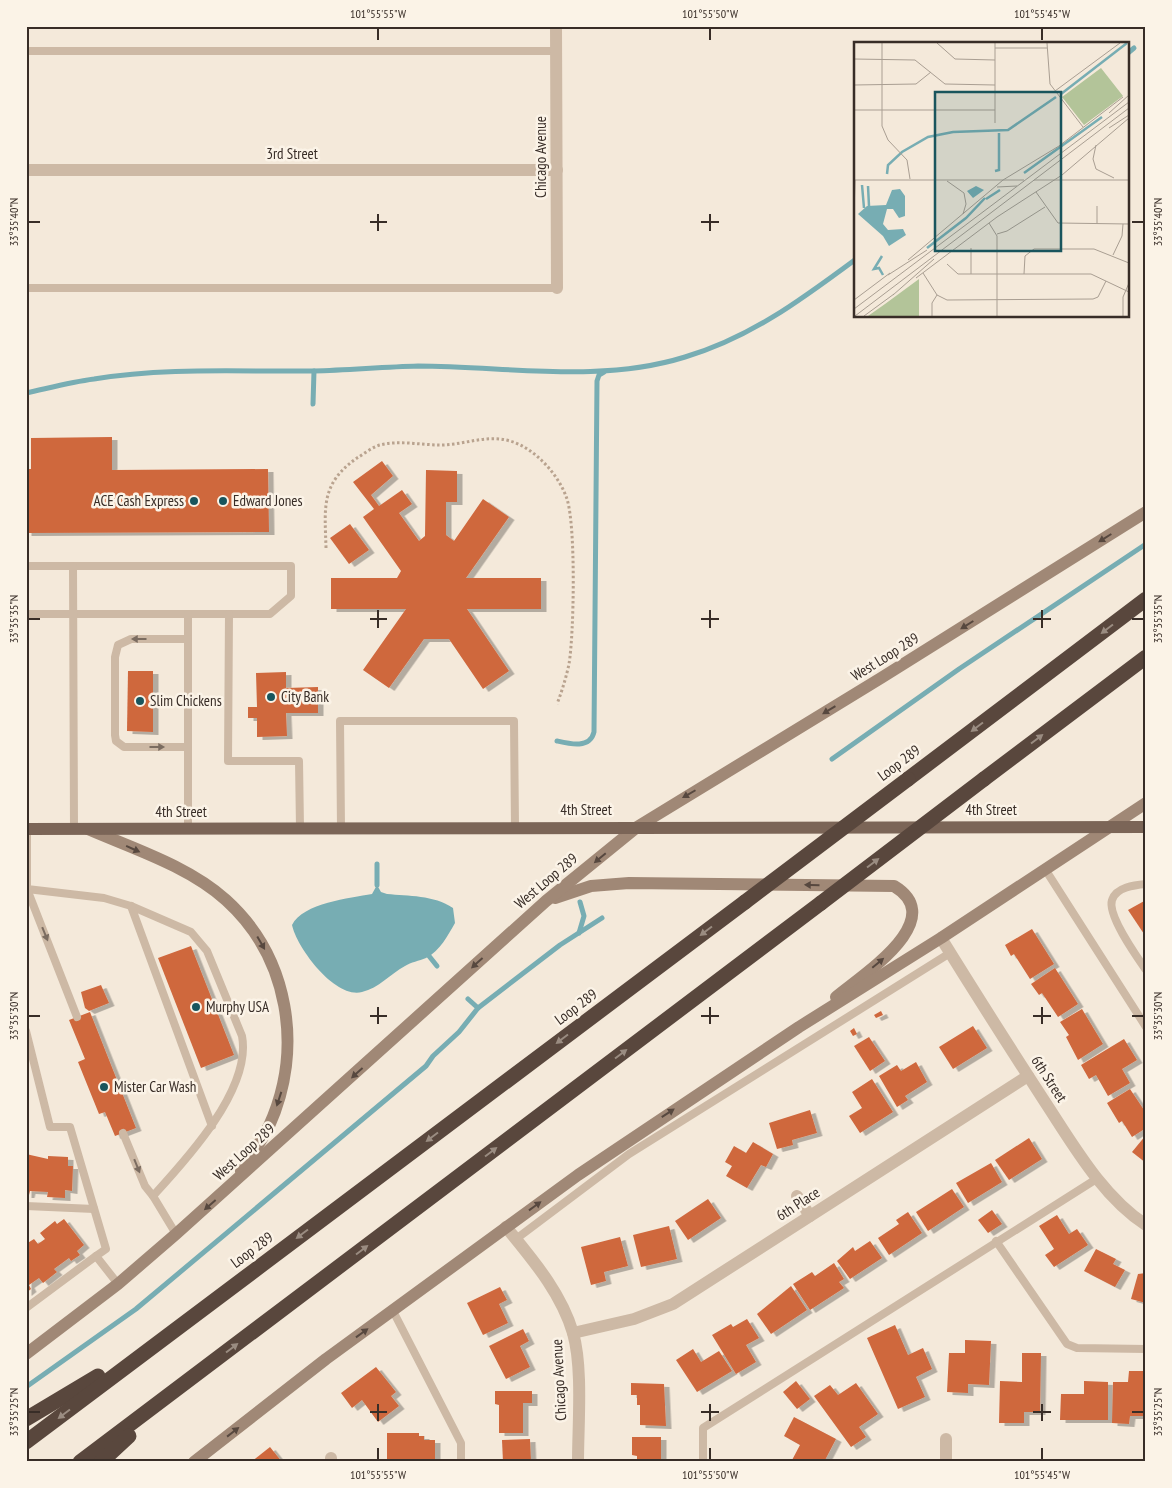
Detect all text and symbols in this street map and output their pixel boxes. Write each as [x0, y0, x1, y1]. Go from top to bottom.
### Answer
text: 101°55'55"W [350, 6, 406, 21]
text: 101°55'50"W [682, 6, 738, 21]
text: 101°55'45"W [1014, 6, 1070, 21]
inset map [854, 42, 1130, 318]
street label: Chicago Avenue [531, 116, 550, 198]
street label: 3rd Street [266, 144, 318, 163]
text: 33°35'40"N [6, 198, 21, 246]
text: 33°35'40"N [1150, 198, 1165, 246]
place label: ACE Cash Express [94, 491, 184, 510]
place label: Edward Jones [233, 491, 303, 510]
marker: ACE Cash Express [188, 495, 200, 507]
marker: Edward Jones [217, 495, 229, 507]
one-way arrow [1098, 533, 1111, 543]
text: 33°35'35"N [6, 595, 21, 643]
text: 33°35'35"N [1150, 595, 1165, 643]
one-way arrow [961, 620, 974, 629]
one-way arrow [1101, 623, 1114, 634]
street label: West Loop 289 [847, 628, 922, 685]
one-way arrow [131, 635, 147, 643]
place label: City Bank [281, 687, 329, 706]
place label: Slim Chickens [150, 691, 222, 710]
marker: City Bank [265, 691, 277, 703]
marker: Slim Chickens [134, 695, 146, 707]
one-way arrow [822, 706, 835, 715]
one-way arrow [971, 721, 984, 732]
one-way arrow [1030, 734, 1044, 744]
street label: Loop 289 [874, 740, 924, 785]
one-way arrow [149, 743, 165, 751]
one-way arrow [683, 789, 696, 798]
street label: 4th Street [560, 800, 612, 819]
street label: 4th Street [965, 800, 1017, 819]
street label: 4th Street [155, 802, 207, 821]
one-way arrow [126, 845, 140, 853]
street label: West Loop 289 [510, 849, 581, 913]
one-way arrow [594, 852, 607, 863]
one-way arrow [866, 858, 880, 868]
one-way arrow [804, 880, 820, 888]
one-way arrow [699, 926, 713, 936]
one-way arrow [42, 927, 49, 942]
one-way arrow [257, 936, 266, 949]
one-way arrow [871, 957, 884, 968]
one-way arrow [470, 958, 483, 969]
street label: Loop 289 [551, 984, 601, 1029]
text: 33°35'30"N [6, 992, 21, 1040]
text: 33°35'30"N [1150, 992, 1165, 1040]
place label: Murphy USA [206, 997, 270, 1016]
marker: Murphy USA [190, 1001, 202, 1013]
one-way arrow [555, 1034, 569, 1044]
one-way arrow [614, 1049, 628, 1059]
street label: 6th Street [1027, 1052, 1071, 1106]
one-way arrow [351, 1067, 363, 1079]
place label: Mister Car Wash [114, 1077, 196, 1096]
marker: Mister Car Wash [98, 1081, 110, 1093]
one-way arrow [274, 1092, 282, 1107]
one-way arrow [662, 1109, 675, 1118]
street label: West Loop 289 [209, 1119, 278, 1184]
one-way arrow [426, 1131, 439, 1142]
one-way arrow [484, 1147, 498, 1157]
one-way arrow [133, 1158, 141, 1173]
street label: 6th Place [772, 1182, 823, 1225]
one-way arrow [204, 1199, 216, 1211]
one-way arrow [528, 1201, 542, 1211]
street label: Loop 289 [227, 1227, 277, 1272]
one-way arrow [296, 1229, 309, 1240]
one-way arrow [355, 1245, 368, 1255]
one-way arrow [355, 1328, 368, 1338]
street label: Chicago Avenue [547, 1339, 570, 1421]
one-way arrow [225, 1342, 238, 1353]
text: 33°35'25"N [6, 1388, 21, 1436]
text: 33°35'25"N [1150, 1388, 1165, 1436]
one-way arrow [57, 1409, 71, 1419]
one-way arrow [226, 1427, 239, 1438]
text: 101°55'55"W [350, 1467, 406, 1482]
text: 101°55'50"W [682, 1467, 738, 1482]
text: 101°55'45"W [1014, 1467, 1070, 1482]

